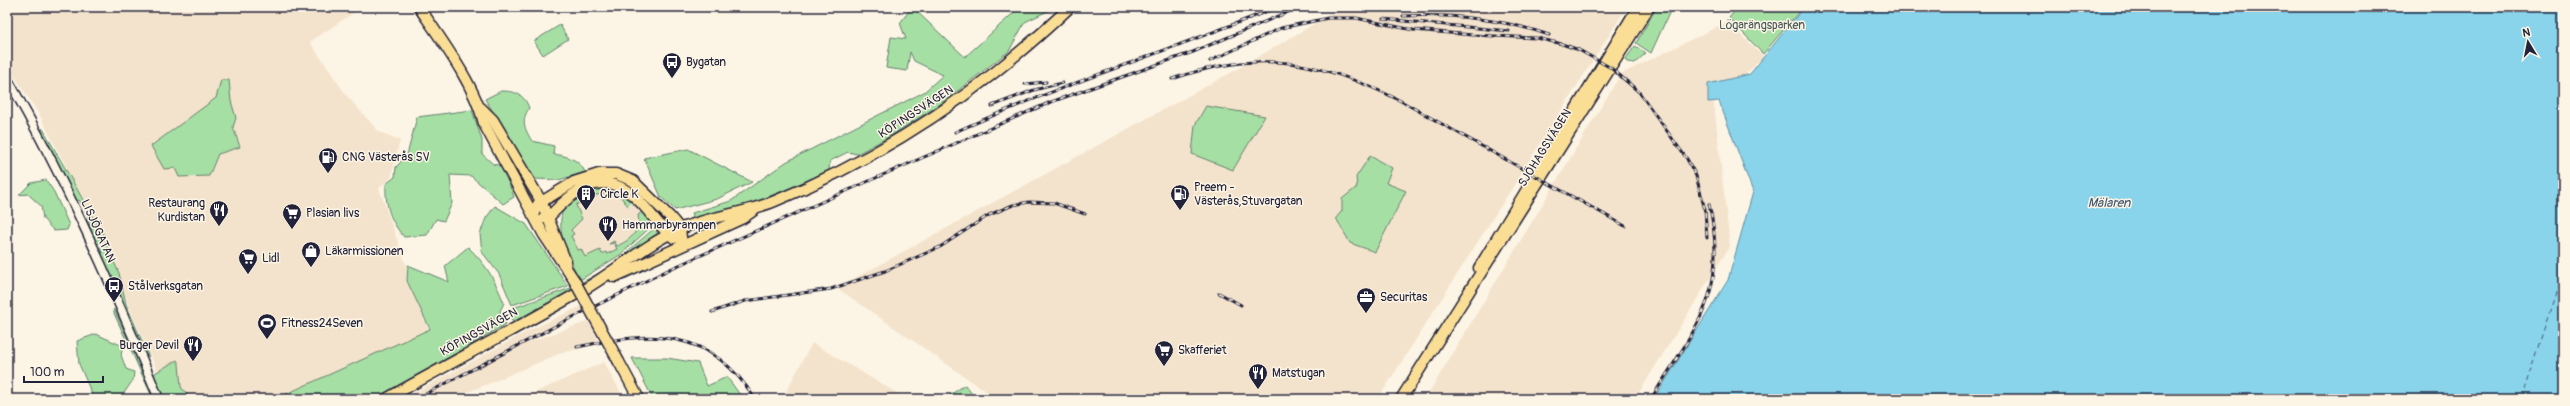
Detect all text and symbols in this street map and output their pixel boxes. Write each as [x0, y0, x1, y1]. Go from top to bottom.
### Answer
park label: Lögarängsparken [1719, 18, 1805, 33]
north arrow [2508, 22, 2548, 62]
text: N [2522, 25, 2532, 40]
bus stop icon: Bygatan [661, 51, 683, 79]
place label: Bygatan [686, 55, 726, 70]
street label: KÖPINGSVÄGEN [875, 81, 956, 142]
street label: SJÖHAGSVÄGEN [1514, 106, 1575, 190]
fuel station icon: CNG Västerås SV [317, 146, 339, 174]
place label: CNG Västerås SV [342, 150, 430, 165]
place label: Preem - Västerås,Stuvargatan [1194, 180, 1303, 209]
building icon: Circle K [575, 183, 597, 211]
fuel station icon: Preem - Västerås,Stuvargatan [1169, 183, 1191, 211]
place label: Circle K [600, 187, 639, 202]
water label: Mälaren [2088, 195, 2131, 211]
street label: LISJÖGATAN [77, 196, 120, 265]
place label: Restaurang Kurdistan [148, 196, 205, 225]
restaurant icon: Restaurang Kurdistan [208, 199, 230, 227]
supermarket icon: Plasian livs [281, 202, 303, 230]
place label: Plasian livs [306, 206, 360, 221]
restaurant icon: Hammarbyrampen [597, 214, 619, 242]
place label: Hammarbyrampen [622, 218, 716, 233]
shop icon: Läkarmissionen [300, 240, 322, 268]
place label: Läkarmissionen [325, 244, 404, 259]
supermarket icon: Lidl [237, 247, 259, 275]
place label: Lidl [262, 251, 280, 266]
bus stop icon: Stålverksgatan [103, 275, 125, 303]
place label: Stålverksgatan [128, 279, 203, 294]
office icon: Securitas [1355, 286, 1377, 314]
place label: Securitas [1380, 290, 1428, 305]
street label: KÖPINGSVÄGEN [437, 304, 520, 359]
sports icon: Fitness24Seven [256, 312, 278, 340]
place label: Fitness24Seven [281, 316, 363, 331]
restaurant icon: Burger Devil [182, 334, 204, 362]
place label: Burger Devil [119, 338, 179, 353]
supermarket icon: Skafferiet [1153, 339, 1175, 367]
place label: Skafferiet [1178, 343, 1227, 358]
scale bar [24, 358, 103, 384]
restaurant icon: Matstugan [1247, 362, 1269, 390]
text: 100 m [30, 365, 65, 380]
place label: Matstugan [1272, 366, 1325, 381]

